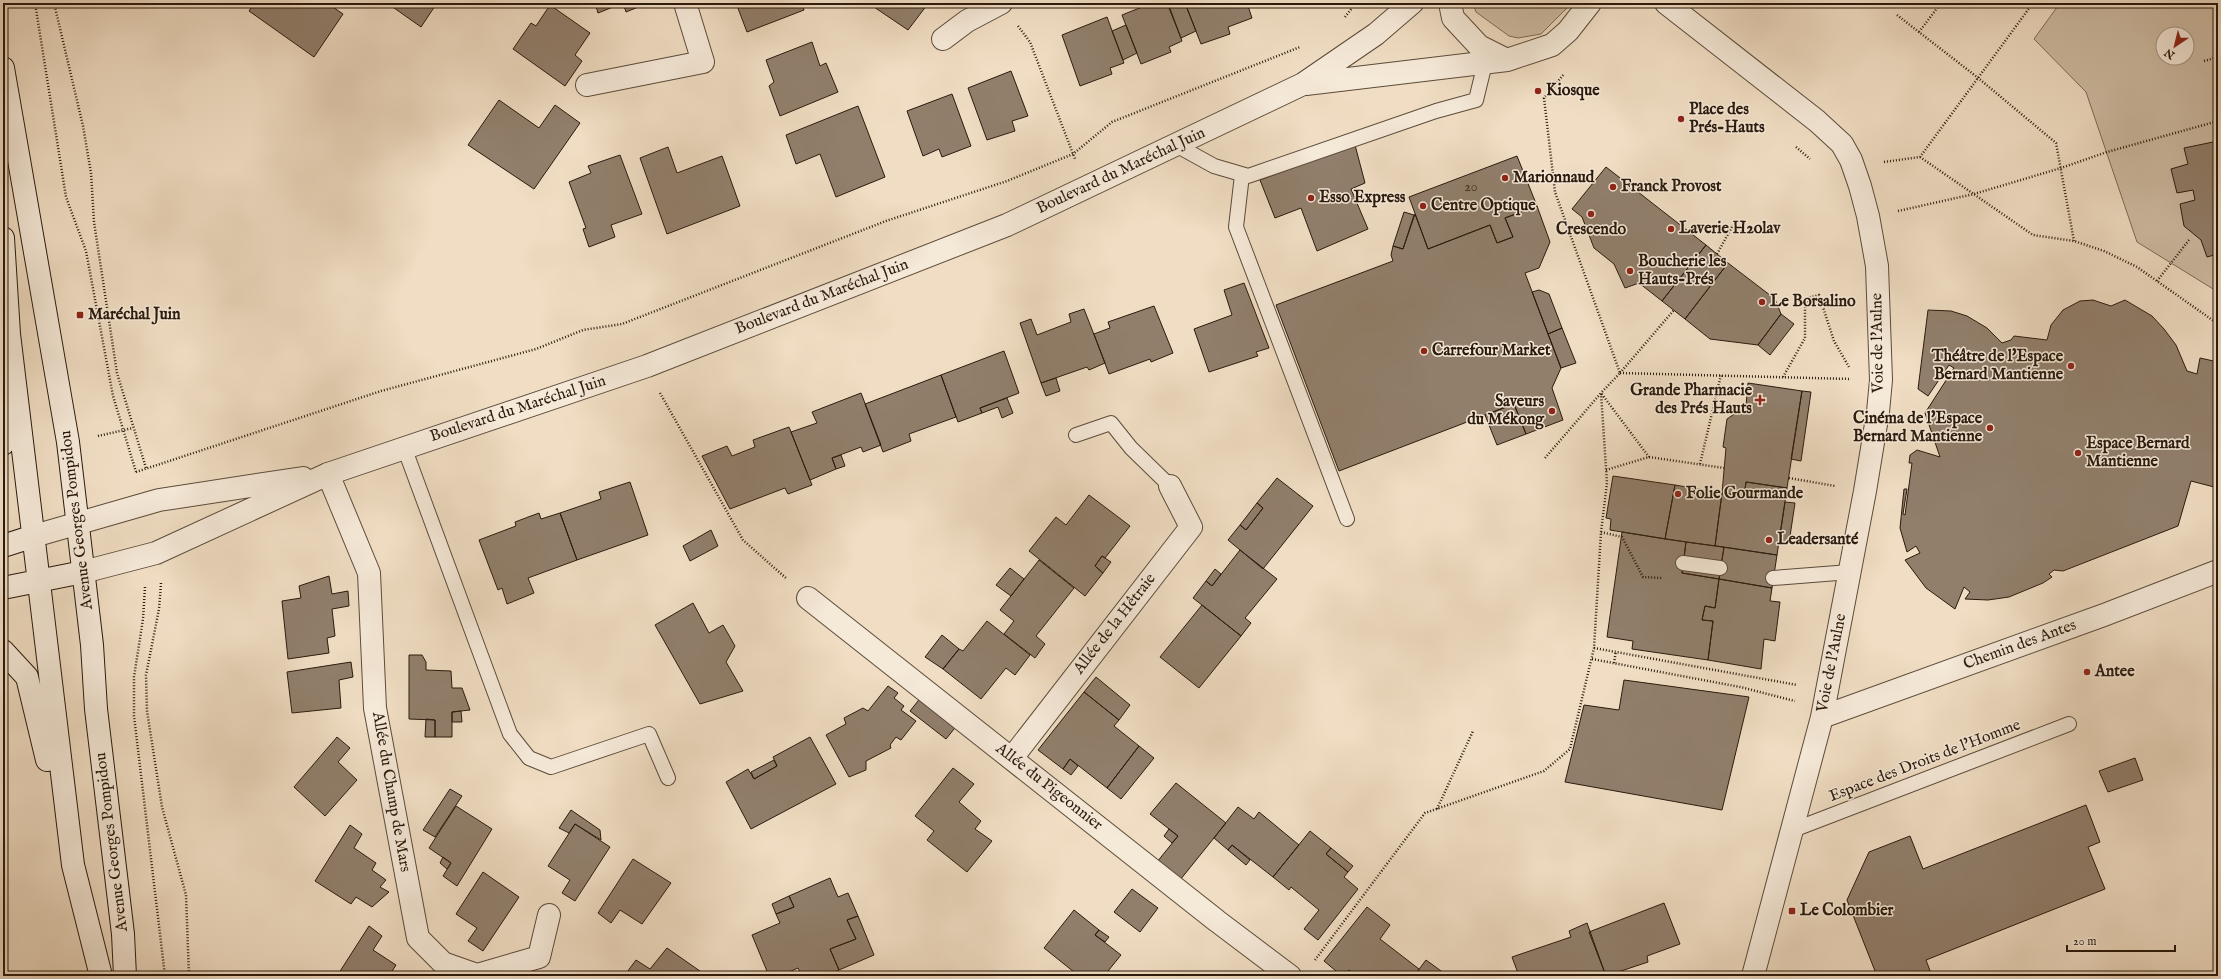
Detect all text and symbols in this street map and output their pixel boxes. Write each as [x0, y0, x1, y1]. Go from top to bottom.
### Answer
north arrow [2155, 26, 2195, 66]
text: N [2162, 45, 2179, 62]
place label: Kiosque [1546, 81, 1600, 101]
marker: Kiosque [1533, 86, 1543, 96]
place label: Place des Prés-Hauts [1689, 100, 1765, 138]
marker: Place des Prés-Hauts [1676, 114, 1686, 124]
street label: Boulevard du Maréchal Juin [1033, 123, 1209, 219]
place label: Marionnaud [1513, 168, 1595, 188]
marker: Marionnaud [1500, 173, 1510, 183]
place label: Franck Provost [1621, 177, 1722, 197]
house number: 20 [1464, 178, 1478, 196]
marker: Franck Provost [1608, 182, 1618, 192]
place label: Esso Express [1319, 188, 1406, 208]
marker: Esso Express [1306, 193, 1316, 203]
place label: Centre Optique [1431, 196, 1536, 216]
marker: Centre Optique [1418, 201, 1428, 211]
marker: Crescendo [1586, 209, 1596, 219]
place label: Laverie H2olav [1679, 219, 1781, 239]
place label: Crescendo [1556, 220, 1626, 240]
marker: Laverie H2olav [1666, 224, 1676, 234]
place label: Boucherie les Hauts-Prés [1638, 252, 1727, 290]
street label: Boulevard du Maréchal Juin [733, 255, 912, 339]
marker: Boucherie les Hauts-Prés [1625, 266, 1635, 276]
place label: Le Borsalino [1770, 292, 1856, 312]
street label: Voie de l'Aulne [1867, 293, 1889, 394]
marker: Le Borsalino [1757, 297, 1767, 307]
place label: Maréchal Juin [88, 305, 181, 325]
marker: Maréchal Juin [75, 310, 85, 320]
place label: Carrefour Market [1432, 341, 1551, 361]
marker: Carrefour Market [1419, 346, 1429, 356]
place label: Théâtre de l'Espace Bernard Mantienne [1931, 347, 2064, 385]
marker: Théâtre de l'Espace Bernard Mantienne [2066, 361, 2076, 371]
street label: Boulevard du Maréchal Juin [427, 371, 609, 447]
place label: Grande Pharmacie des Prés Hauts [1630, 381, 1753, 419]
place label: Saveurs du Mékong [1467, 392, 1545, 430]
marker: Grande Pharmacie des Prés Hauts [1755, 395, 1765, 405]
marker: Saveurs du Mékong [1547, 406, 1557, 416]
place label: Cinéma de l'Espace Bernard Mantienne [1853, 409, 1983, 447]
marker: Cinéma de l'Espace Bernard Mantienne [1985, 423, 1995, 433]
street label: Avenue Georges Pompidou [56, 429, 98, 612]
place label: Espace Bernard Mantienne [2086, 434, 2190, 472]
marker: Espace Bernard Mantienne [2073, 448, 2083, 458]
place label: Folie Gourmande [1686, 484, 1804, 504]
marker: Folie Gourmande [1673, 489, 1683, 499]
place label: Leadersanté [1777, 530, 1859, 550]
marker: Leadersanté [1764, 535, 1774, 545]
street label: Allée de la Hêtraie [1069, 570, 1161, 679]
street label: Voie de l'Aulne [1812, 612, 1851, 715]
street label: Chemin des Antes [1961, 615, 2080, 675]
place label: Antee [2094, 662, 2135, 682]
marker: Antee [2082, 667, 2092, 677]
street label: Allée du Champ de Mars [367, 709, 415, 874]
street label: Espace des Droits de l'Homme [1826, 715, 2024, 807]
street label: Allée du Pigeonnier [991, 738, 1107, 835]
street label: Avenue Georges Pompidou [91, 751, 133, 934]
place label: Le Colombier [1800, 901, 1894, 921]
marker: Le Colombier [1787, 906, 1797, 916]
scale bar [2067, 927, 2175, 953]
text: 20 m [2073, 934, 2096, 949]

